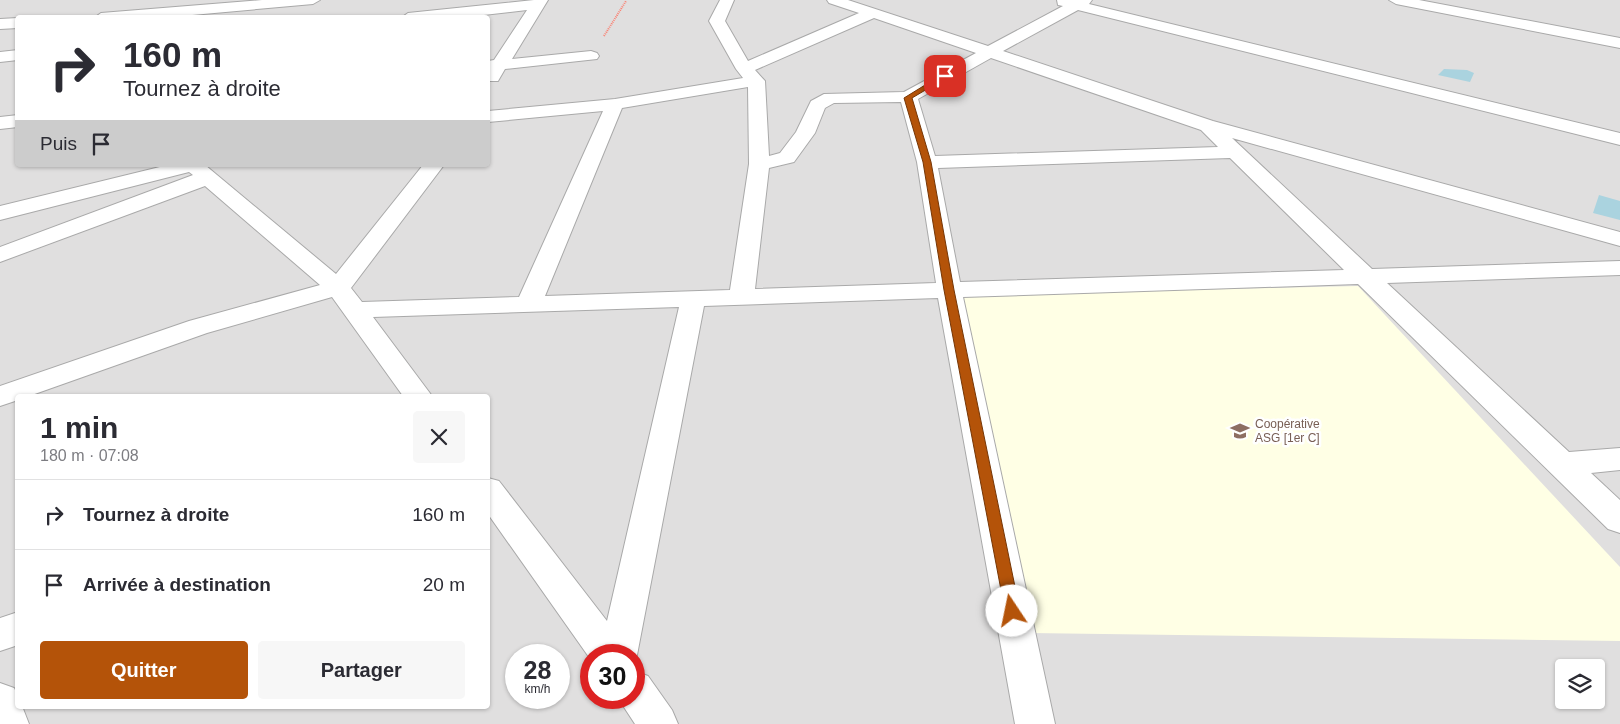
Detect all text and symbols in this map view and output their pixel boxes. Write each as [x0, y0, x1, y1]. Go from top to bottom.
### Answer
icon: right [40, 35, 105, 100]
text: 160 m [123, 35, 222, 74]
pin [924, 55, 966, 97]
icon: arrive [931, 62, 959, 90]
text: Tournez à droite [123, 76, 281, 101]
icon: arrive [87, 130, 115, 158]
text: Puis [40, 133, 77, 154]
text: 1 min [40, 411, 118, 444]
button: close [413, 411, 465, 463]
place label: Coopérative ASG [1er C] [1255, 417, 1320, 445]
school or university icon: Coopérative ASG [1er C] [1229, 420, 1251, 442]
text: 180 m · 07:08 [40, 447, 139, 464]
icon: right [40, 501, 68, 529]
text: Tournez à droite [83, 504, 229, 525]
text: 160 m [412, 504, 465, 525]
icon: arrive [40, 571, 68, 599]
text: Arrivée à destination [83, 574, 271, 595]
text: 20 m [423, 574, 465, 595]
position arrow [985, 584, 1037, 636]
button: Quitter [40, 641, 248, 699]
button: Partager [258, 641, 465, 699]
speed limit sign: 30 [580, 644, 645, 709]
text: 28 [524, 656, 551, 684]
map controls [1555, 659, 1605, 709]
button: layers [1555, 659, 1605, 709]
text: km/h [524, 682, 551, 696]

